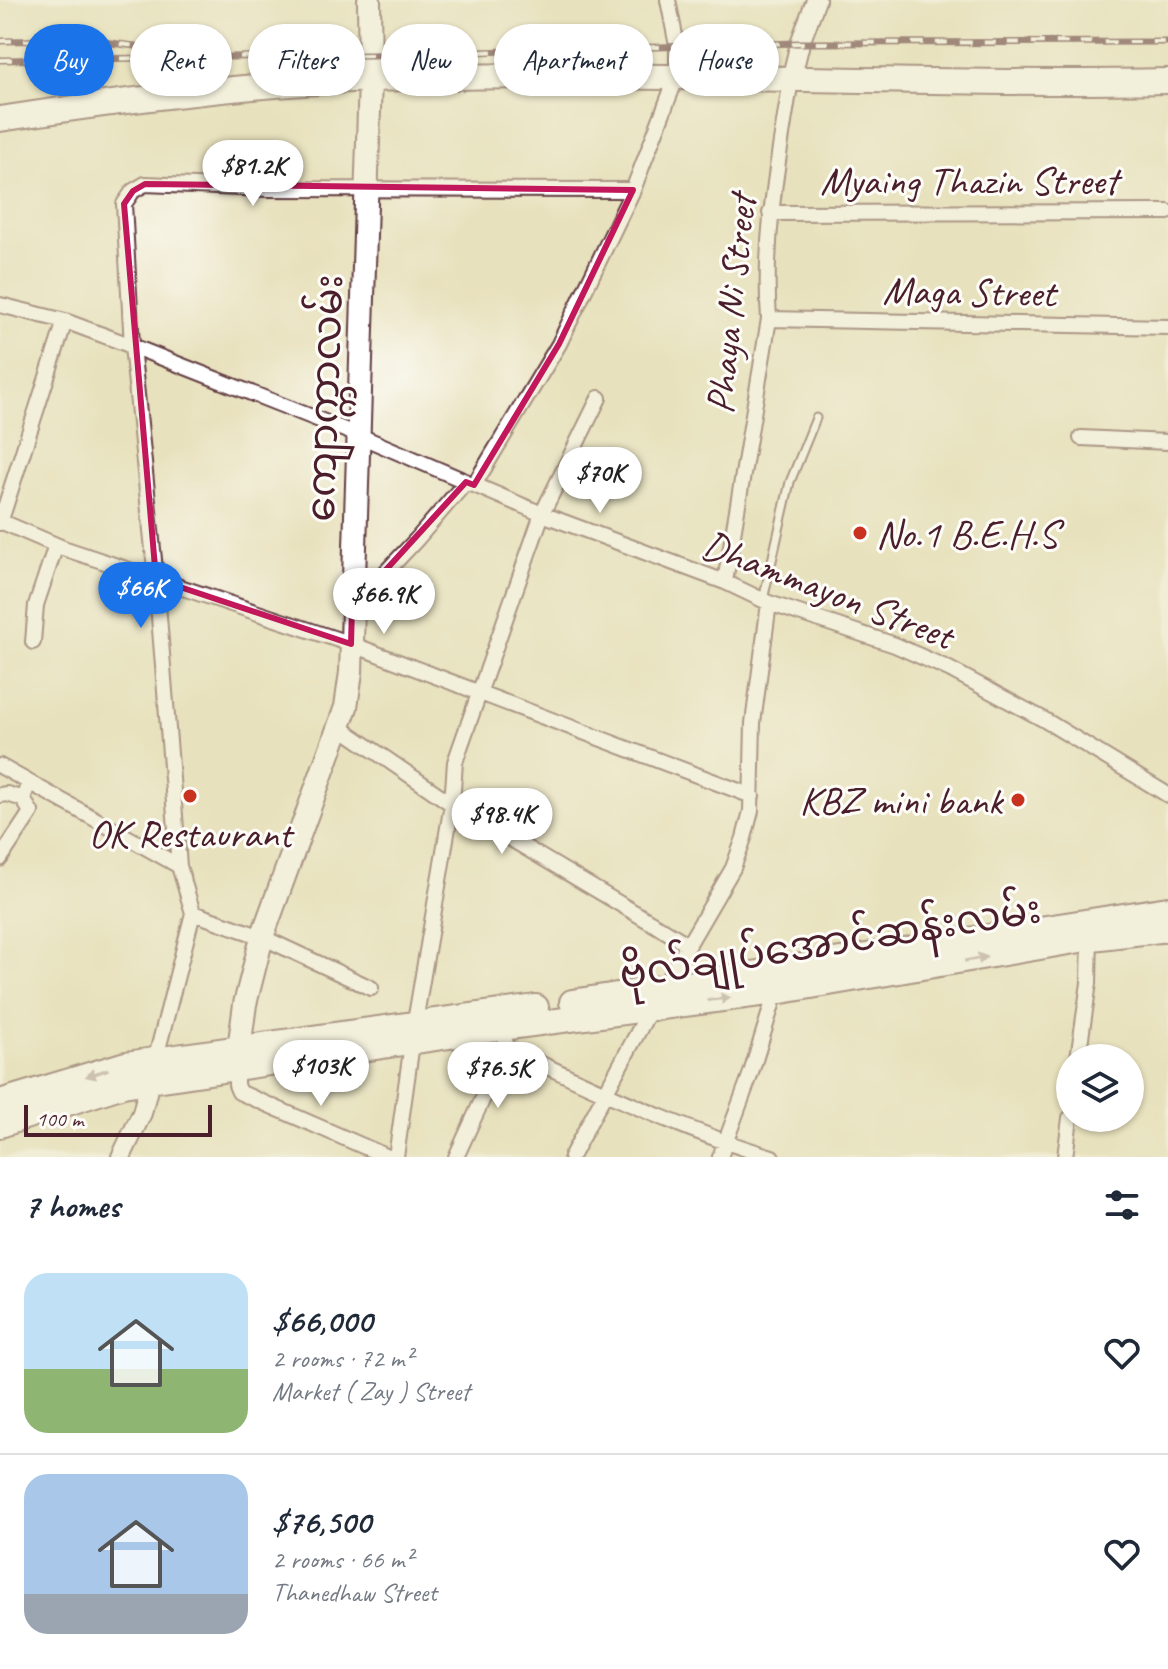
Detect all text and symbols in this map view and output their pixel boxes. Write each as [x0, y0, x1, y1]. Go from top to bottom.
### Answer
chip: Buy [24, 24, 114, 96]
chip: Rent [130, 24, 232, 96]
chip: Filters [248, 24, 365, 96]
chip: New [381, 24, 478, 96]
chip: Apartment [494, 24, 653, 96]
chip: House [669, 24, 779, 96]
pin: $81.2K [188, 140, 318, 208]
text: $81.2K [220, 149, 286, 182]
street label: Myaing Thazin Street [820, 156, 1123, 206]
street label: Phaya Ni Street [695, 187, 768, 416]
street label: Maga Street [882, 265, 1059, 319]
street label: ကျောက္ကာလမ်း [293, 274, 361, 523]
pin: $70K [553, 447, 647, 515]
text: $70K [576, 456, 624, 489]
place label: No.1 B.E.H.S [876, 509, 1065, 559]
street label: Dhammayon Street [695, 519, 963, 662]
marker: No.1 B.E.H.S [851, 524, 869, 542]
pin: $66K [94, 562, 188, 630]
pin: $66.9K [319, 568, 449, 636]
text: $66K [116, 571, 166, 604]
text: $66.9K [351, 577, 417, 610]
place label: KBZ mini bank [800, 776, 1004, 826]
marker: OK Restaurant [181, 787, 199, 805]
pin: $98.4K [437, 788, 567, 856]
marker: KBZ mini bank [1009, 791, 1027, 809]
text: $98.4K [470, 797, 534, 830]
place label: OK Restaurant [88, 809, 295, 859]
street label: ဗိုလ်ချုပ်အောင်ဆန်းလမ်း [615, 881, 1046, 1007]
one-way arrow [964, 952, 989, 964]
one-way arrow [707, 992, 732, 1005]
pin: $103K [265, 1040, 377, 1108]
pin: $76.5K [433, 1042, 563, 1110]
map controls [1056, 1044, 1144, 1132]
button: layers [1056, 1044, 1144, 1132]
text: $103K [291, 1049, 351, 1082]
text: $76.5K [465, 1051, 531, 1084]
one-way arrow [85, 1067, 109, 1080]
scale bar [24, 1101, 212, 1137]
text: 100 m [36, 1105, 83, 1133]
icon: filters [1100, 1183, 1144, 1227]
text: 7 homes [24, 1184, 120, 1227]
text: $66,000 [272, 1299, 372, 1342]
icon: home [88, 1305, 184, 1401]
icon: heart [1100, 1331, 1144, 1375]
text: 2 rooms · 72 m² [272, 1342, 413, 1375]
text: Market ( Zay ) Street [272, 1375, 470, 1408]
text: $76,500 [272, 1500, 371, 1543]
icon: home [88, 1506, 184, 1602]
icon: heart [1100, 1532, 1144, 1576]
text: 2 rooms · 66 m² [272, 1543, 413, 1576]
text: Thanedhaw Street [272, 1576, 437, 1609]

